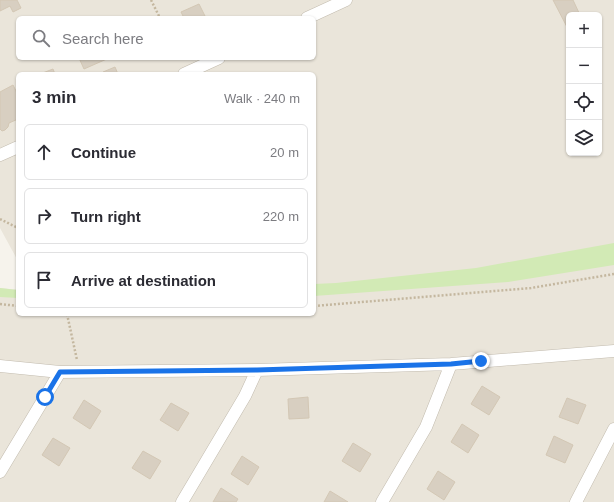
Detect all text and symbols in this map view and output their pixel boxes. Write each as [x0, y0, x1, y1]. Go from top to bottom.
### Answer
map controls [566, 12, 602, 156]
button: + [566, 12, 602, 48]
search box [16, 16, 316, 60]
icon: search [30, 27, 52, 49]
text: Search here [62, 30, 144, 47]
button: − [566, 48, 602, 84]
button: locate [566, 84, 602, 120]
text: 3 min [32, 88, 76, 107]
text: Walk · 240 m [224, 91, 300, 106]
button: layers [566, 120, 602, 156]
icon: ahead [33, 141, 55, 163]
text: Continue [71, 144, 136, 161]
text: 20 m [270, 145, 299, 160]
icon: right [33, 205, 55, 227]
text: Turn right [71, 208, 141, 225]
text: 220 m [263, 209, 299, 224]
icon: arrive [33, 269, 55, 291]
text: Arrive at destination [71, 272, 216, 289]
route end [472, 352, 490, 370]
route start [36, 388, 54, 406]

